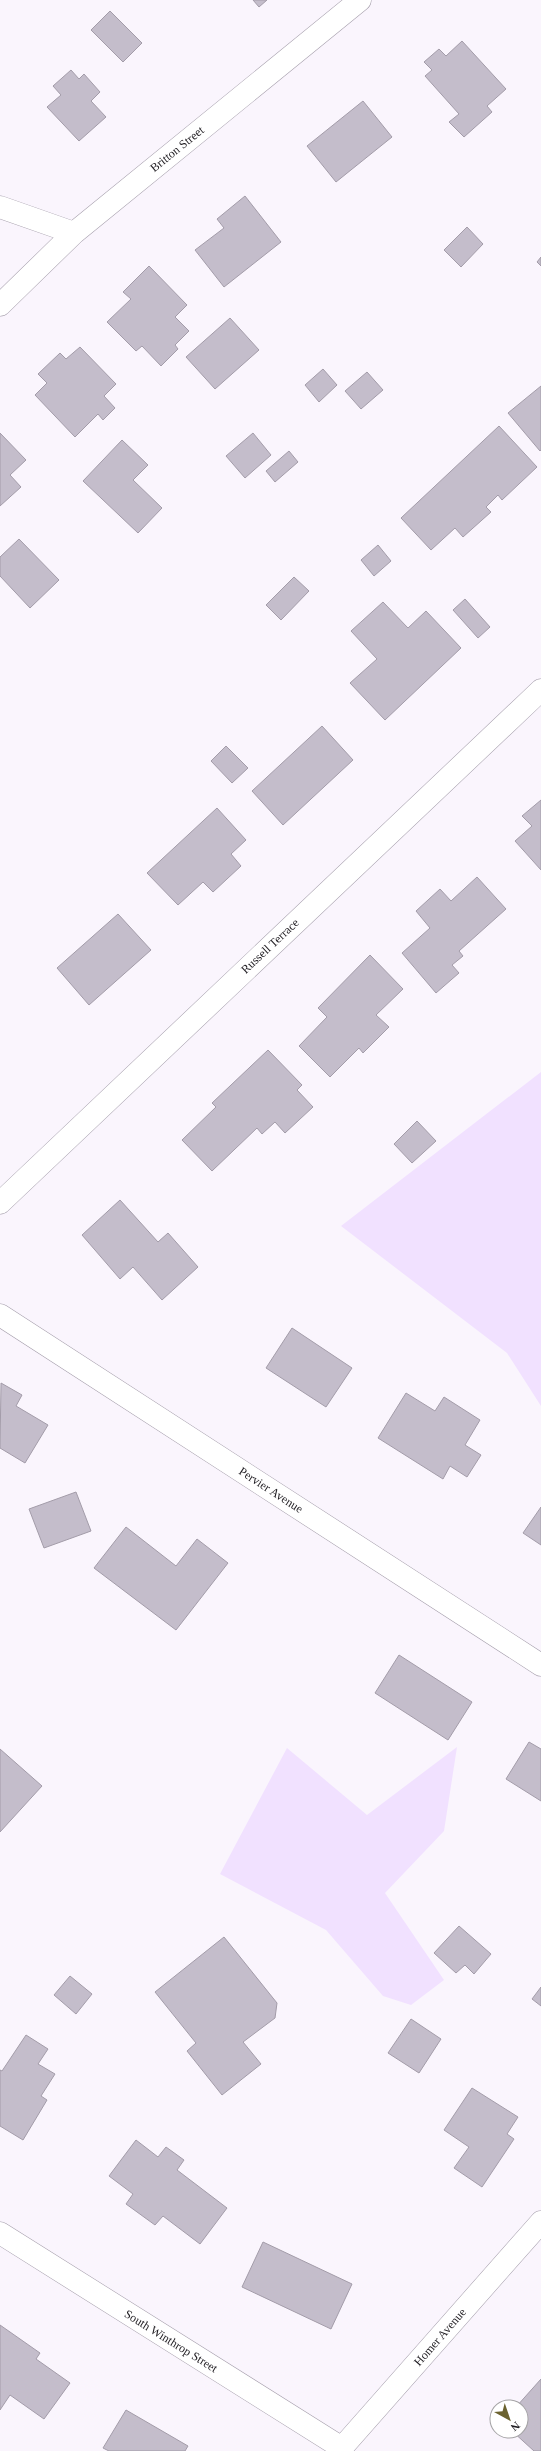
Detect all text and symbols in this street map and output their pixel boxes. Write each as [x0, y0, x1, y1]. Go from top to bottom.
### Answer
street label: Britton Street [147, 123, 207, 175]
street label: Russell Terrace [238, 916, 302, 976]
street label: Pervier Avenue [236, 1464, 306, 1516]
street label: Homer Avenue [411, 2305, 469, 2369]
street label: South Winthrop Street [122, 2307, 221, 2376]
north arrow [489, 2399, 529, 2439]
text: N [508, 2420, 522, 2434]

